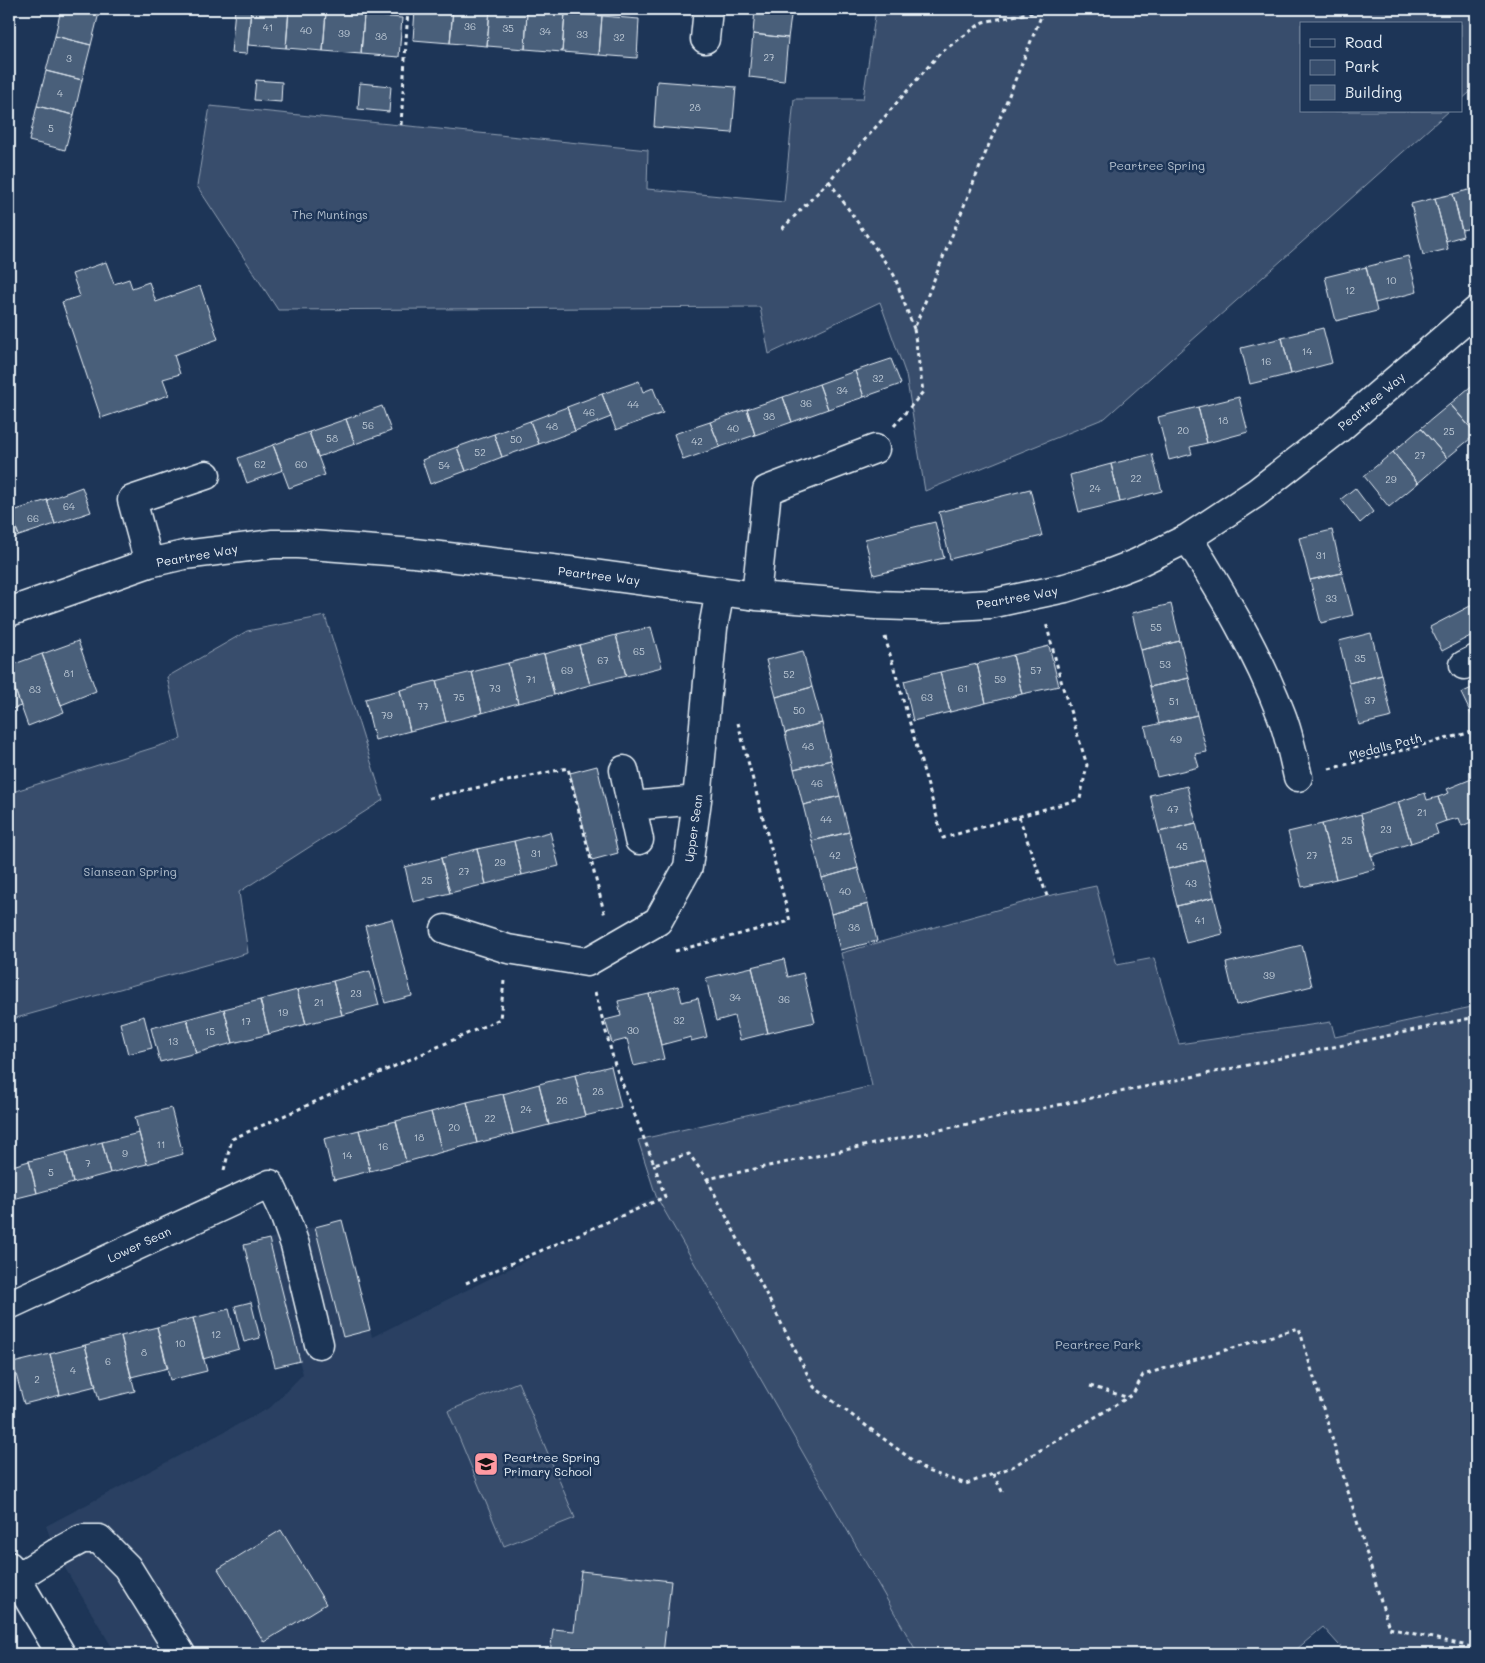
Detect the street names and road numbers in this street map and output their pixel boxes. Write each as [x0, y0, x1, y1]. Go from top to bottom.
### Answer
street label: Peartree Way [1334, 368, 1408, 434]
street label: Peartree Way [155, 540, 239, 570]
street label: Peartree Way [557, 562, 641, 588]
street label: Peartree Way [975, 582, 1059, 612]
street label: Medalls Path [1347, 729, 1423, 763]
street label: Upper Sean [680, 793, 706, 863]
street label: Lower Sean [105, 1222, 173, 1266]

